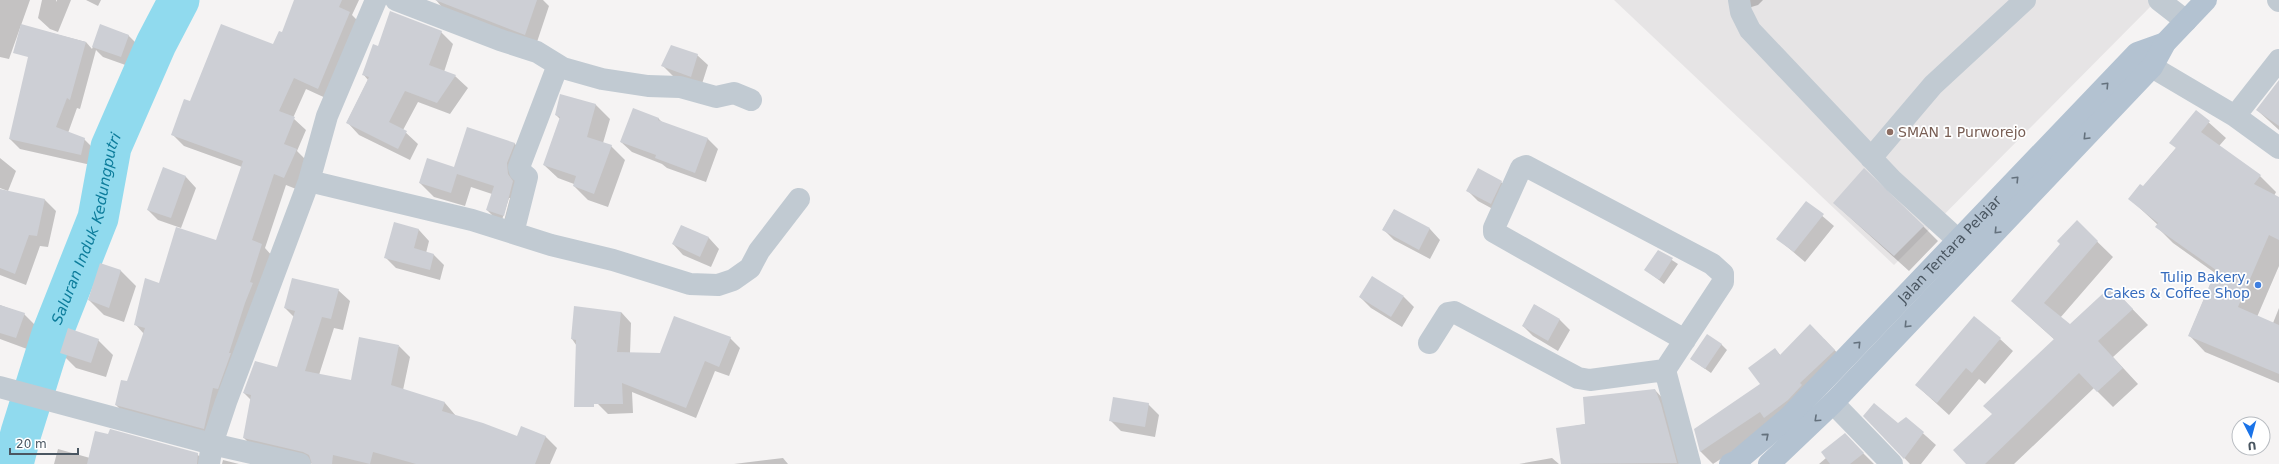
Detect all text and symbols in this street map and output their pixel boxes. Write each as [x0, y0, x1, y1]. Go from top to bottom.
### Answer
one-way arrow [2101, 82, 2108, 90]
place label: SMAN 1 Purworejo [1898, 124, 2026, 140]
marker: SMAN 1 Purworejo [1885, 127, 1895, 137]
water label: Saluran Induk Kedungputri [48, 129, 125, 327]
one-way arrow [2083, 132, 2091, 140]
one-way arrow [2011, 176, 2019, 184]
street label: Jalan Tentara Pelajar [1894, 192, 2005, 307]
one-way arrow [1994, 226, 2002, 234]
place label: Tulip Bakery, Cakes & Coffee Shop [2103, 269, 2250, 301]
marker: Tulip Bakery, Cakes & Coffee Shop [2253, 280, 2263, 290]
one-way arrow [1905, 321, 1912, 328]
one-way arrow [1854, 341, 1861, 349]
one-way arrow [1814, 414, 1822, 422]
north arrow [2231, 416, 2271, 456]
scale bar [10, 430, 78, 456]
one-way arrow [1762, 434, 1769, 441]
text: 20 m [16, 437, 47, 451]
text: U [2247, 439, 2257, 452]

